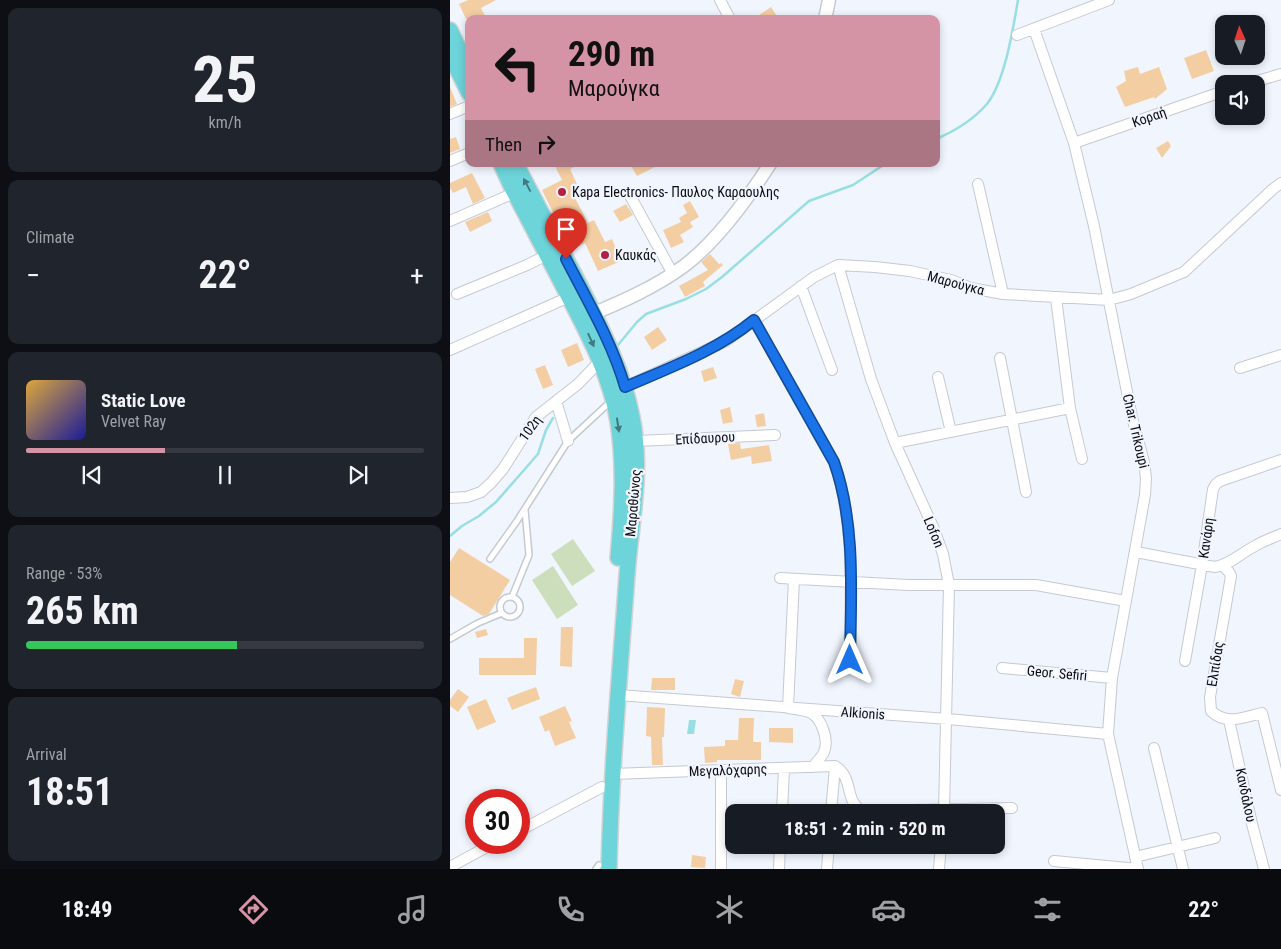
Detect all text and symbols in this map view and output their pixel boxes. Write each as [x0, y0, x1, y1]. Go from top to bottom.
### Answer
north arrow [1215, 15, 1265, 65]
map controls [1215, 15, 1265, 125]
text: 290 m [568, 34, 655, 75]
icon: left [485, 35, 550, 100]
text: 25 [192, 42, 258, 118]
button: sound [1215, 75, 1265, 125]
text: Μαρούγκα [568, 76, 660, 101]
street label: Κοραή [1130, 104, 1168, 130]
text: km/h [209, 113, 241, 132]
icon: right [532, 130, 560, 158]
text: Then [485, 133, 522, 156]
one-way arrow [523, 178, 531, 193]
place label: Kapa Electronics- Παυλος Καραουλης [572, 184, 780, 200]
marker: Kapa Electronics- Παυλος Καραουλης [556, 186, 568, 198]
pin [545, 208, 587, 259]
icon: arrive [552, 215, 580, 243]
text: Climate [26, 228, 74, 247]
place label: Καυκάς [615, 247, 657, 263]
marker: Καυκάς [599, 249, 611, 261]
text: 22° [198, 253, 252, 297]
text: − [26, 259, 40, 292]
text: + [410, 259, 424, 292]
street label: Μαρούγκα [926, 268, 986, 298]
one-way arrow [587, 333, 595, 347]
text: Static Love [101, 389, 186, 412]
street label: Char. Trikoupi [1120, 392, 1152, 470]
text: Velvet Ray [101, 412, 166, 431]
street label: 102η [515, 412, 545, 444]
one-way arrow [615, 417, 623, 433]
street label: Επίδαυρου [675, 428, 736, 448]
icon: previous [78, 461, 106, 489]
icon: pause [211, 461, 239, 489]
icon: next [344, 461, 372, 489]
street label: Μαραθώνος [622, 468, 644, 538]
street label: Lofon [920, 514, 948, 550]
street label: Κανάρη [1195, 516, 1217, 560]
text: Range · 53% [26, 564, 102, 583]
text: 265 km [26, 589, 139, 633]
position arrow [823, 633, 875, 685]
street label: Ελπίδας [1204, 640, 1226, 688]
street label: Geor. Sefiri [1026, 662, 1088, 684]
street label: Alkionis [840, 703, 886, 723]
text: Arrival [26, 745, 67, 764]
street label: Μεγαλόχαρης [688, 761, 768, 779]
street label: Κανδάλου [1232, 767, 1260, 824]
text: 18:51 [26, 770, 113, 814]
speed limit sign: 30 [465, 789, 530, 854]
text: 18:51 · 2 min · 520 m [784, 817, 946, 840]
icon: directions [236, 892, 271, 927]
icon: music [395, 892, 430, 927]
icon: phone [553, 892, 588, 927]
icon: climate [712, 892, 747, 927]
icon: car [871, 892, 906, 927]
icon: filters [1030, 892, 1065, 927]
text: 18:49 [62, 897, 112, 922]
text: 22° [1188, 897, 1219, 922]

